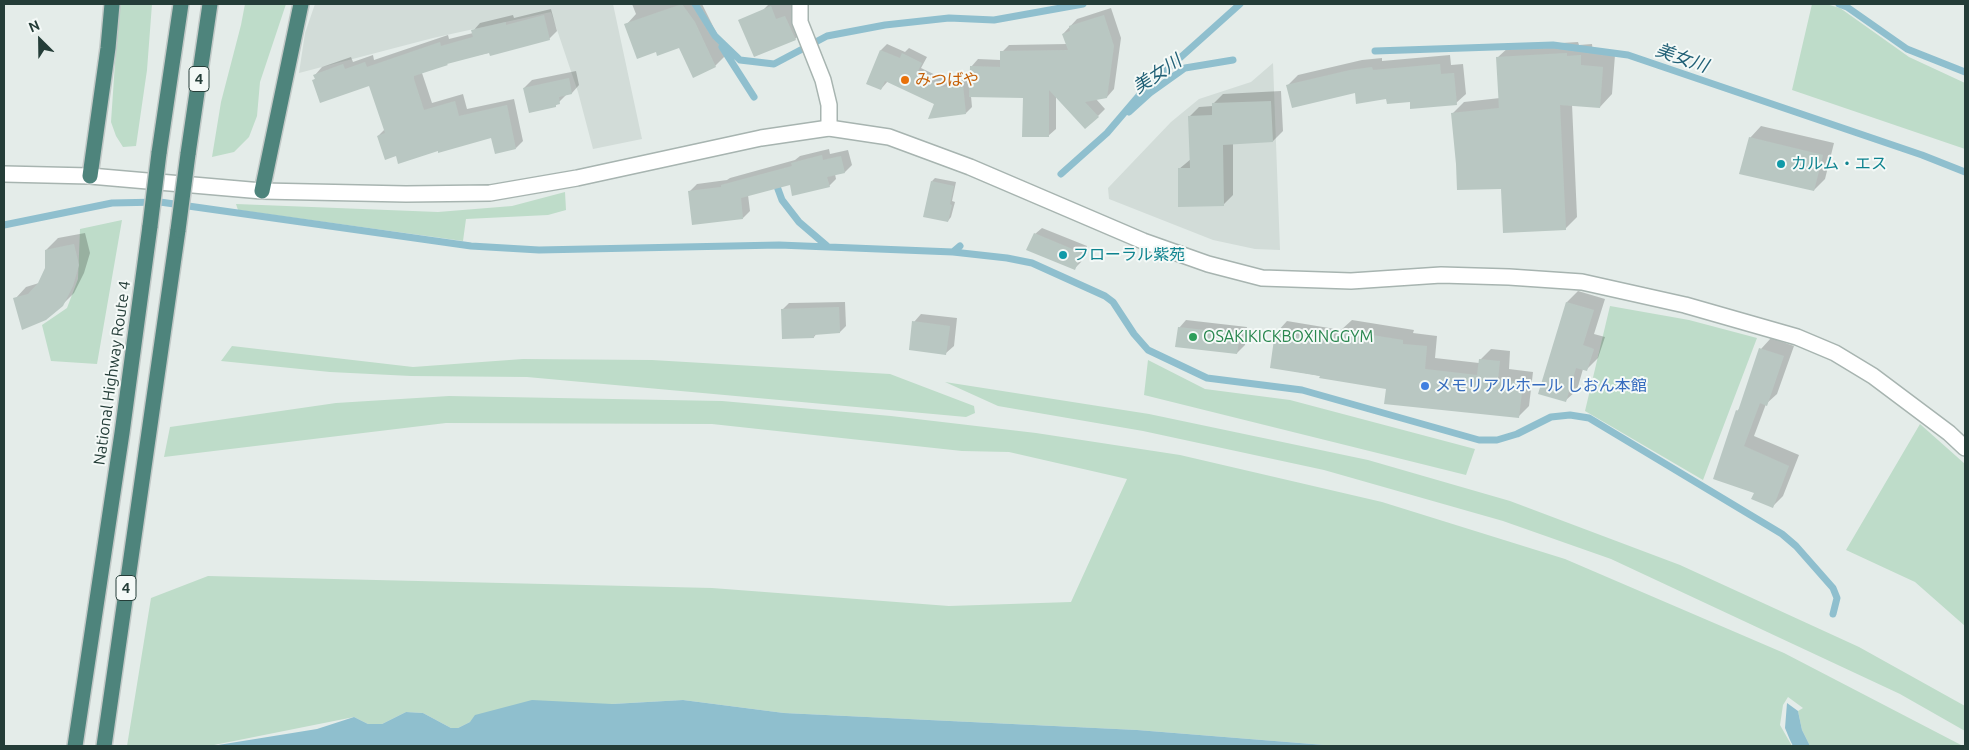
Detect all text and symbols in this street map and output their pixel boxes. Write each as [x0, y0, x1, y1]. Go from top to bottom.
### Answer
north arrow [15, 15, 65, 65]
text: N [26, 17, 42, 36]
water label: 美女川 [1653, 39, 1711, 77]
water label: 美女川 [1129, 50, 1185, 98]
road number: 4 [189, 66, 209, 92]
place label: みつばや [915, 70, 979, 90]
marker: みつばや [899, 74, 911, 86]
place label: カルム・エス [1791, 154, 1887, 174]
marker: カルム・エス [1775, 158, 1787, 170]
place label: フローラル紫苑 [1073, 245, 1185, 265]
marker: フローラル紫苑 [1057, 249, 1069, 261]
street label: National Highway Route 4 [90, 280, 134, 466]
place label: OSAKIKICKBOXINGGYM [1203, 327, 1373, 347]
marker: OSAKIKICKBOXINGGYM [1187, 331, 1199, 343]
place label: メモリアルホール しおん本館 [1435, 376, 1647, 396]
marker: メモリアルホール しおん本館 [1419, 380, 1431, 392]
road number: 4 [116, 576, 136, 600]

